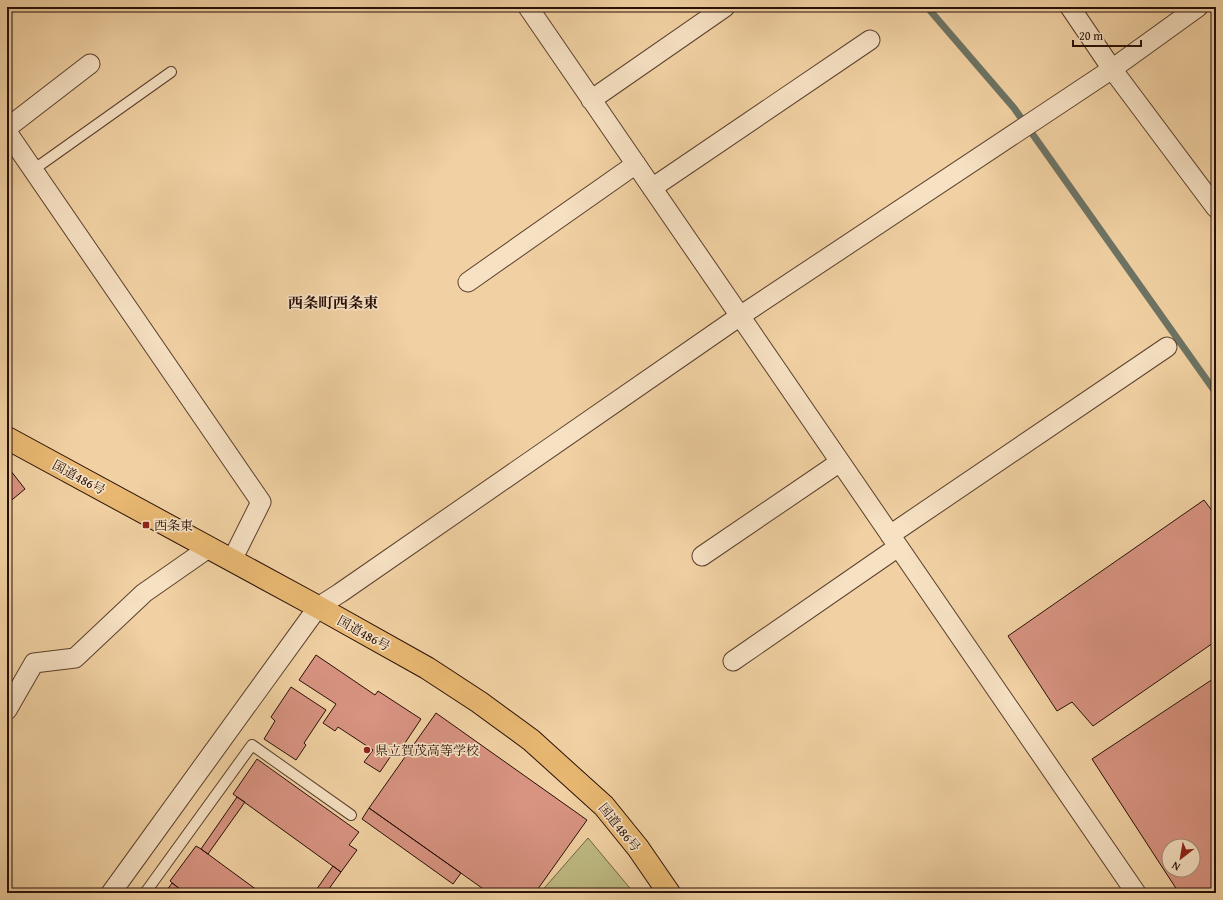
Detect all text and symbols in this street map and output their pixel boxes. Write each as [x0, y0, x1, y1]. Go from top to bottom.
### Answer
scale bar [1073, 22, 1141, 48]
text: 20 m [1079, 27, 1103, 44]
district label: 西条町西条東 [288, 292, 379, 313]
street label: 国道486号 [49, 455, 109, 499]
place label: 西条東 [154, 516, 193, 535]
marker: 西条東 [141, 520, 151, 530]
street label: 国道486号 [334, 611, 394, 656]
place label: 県立賀茂高等学校 [375, 741, 479, 760]
marker: 県立賀茂高等学校 [362, 745, 372, 755]
street label: 国道486号 [594, 799, 645, 856]
north arrow [1161, 838, 1201, 878]
text: N [1168, 857, 1183, 875]

